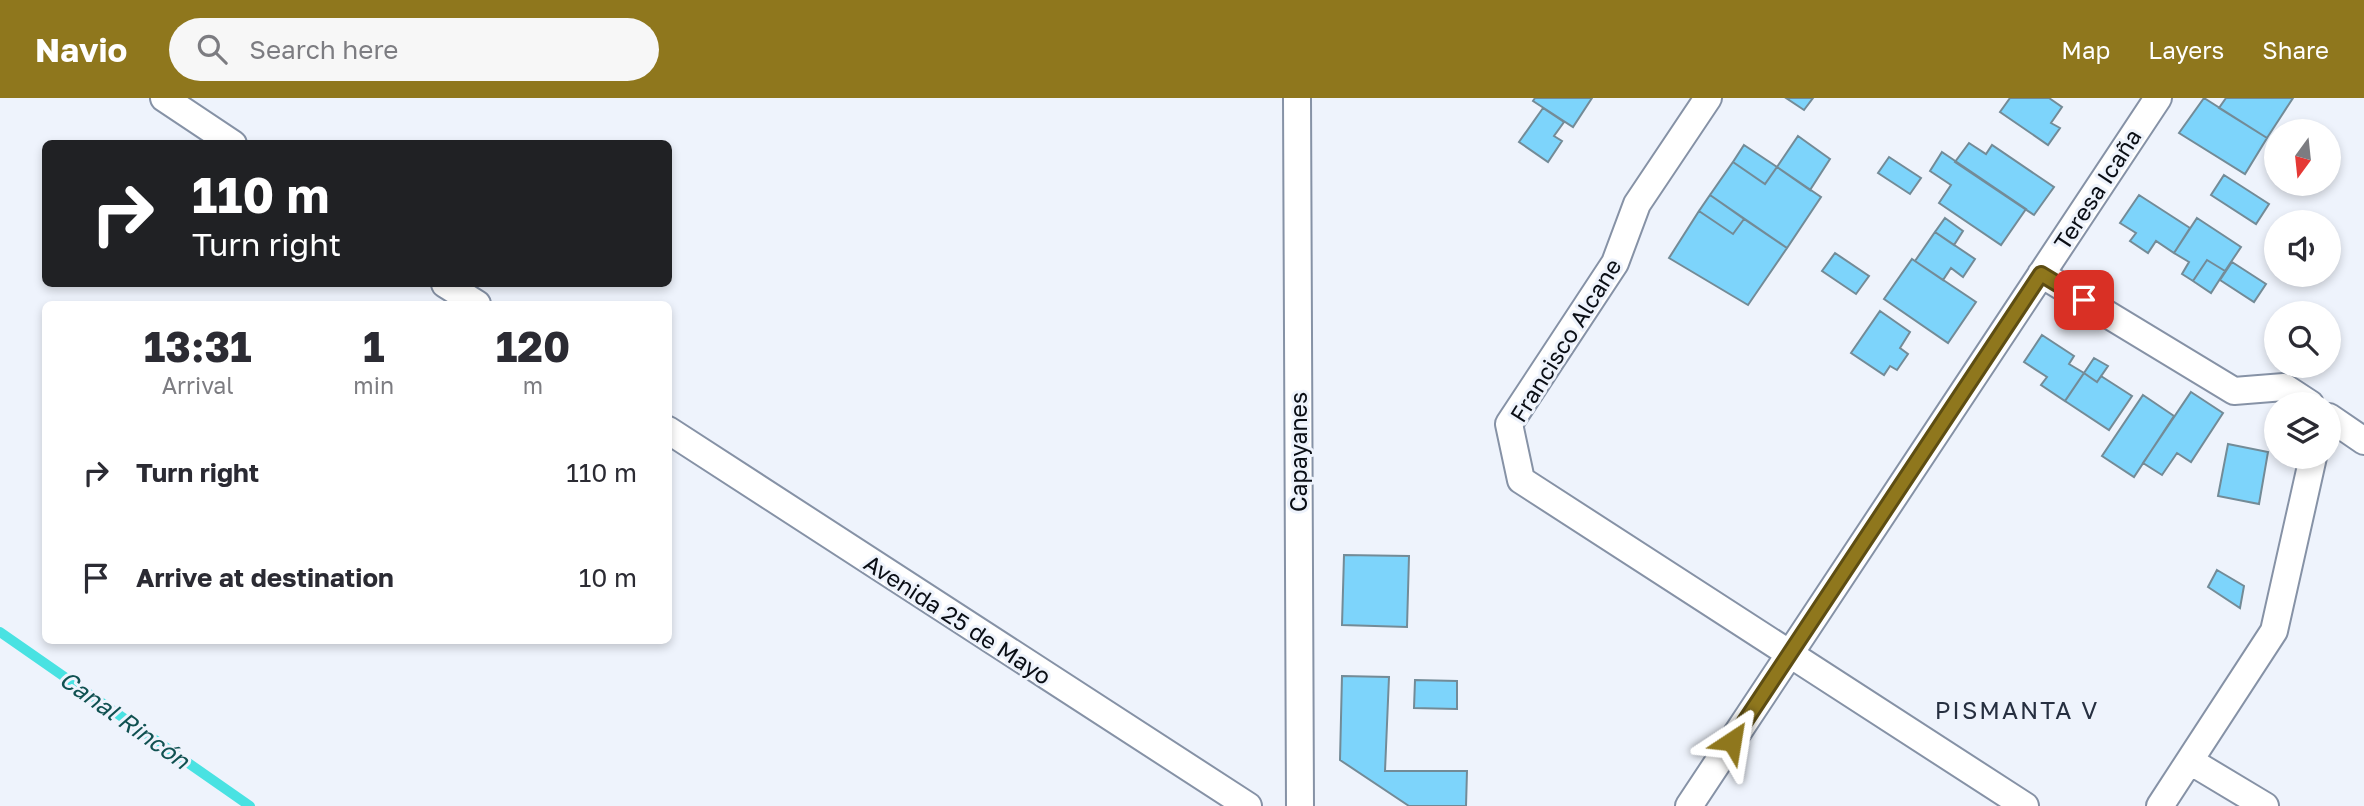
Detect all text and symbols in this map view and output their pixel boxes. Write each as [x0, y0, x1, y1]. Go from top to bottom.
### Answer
search box [169, 18, 659, 81]
text: Navio [35, 30, 127, 69]
icon: search [193, 30, 231, 68]
text: Search here [249, 34, 398, 65]
text: Map [2061, 35, 2110, 64]
text: Layers [2148, 35, 2224, 64]
text: Share [2262, 35, 2329, 64]
north arrow [2264, 119, 2342, 196]
map controls [2264, 119, 2341, 469]
street label: Teresa Icaña [2048, 123, 2146, 255]
text: 110 m [192, 165, 329, 224]
icon: right [77, 168, 168, 259]
button: sound [2264, 210, 2341, 287]
text: Turn right [192, 225, 341, 263]
street label: Francisco Alcane [1503, 253, 1627, 427]
pin [2054, 270, 2114, 330]
icon: arrive [2065, 281, 2103, 319]
button: search [2264, 301, 2341, 378]
text: 13:31 [144, 321, 252, 371]
text: 1 [363, 321, 385, 371]
text: 120 [496, 321, 570, 371]
text: Arrival [162, 371, 234, 399]
text: min [353, 371, 394, 399]
text: m [523, 371, 543, 399]
street label: Capayanes [1284, 392, 1312, 512]
button: layers [2264, 392, 2341, 469]
icon: right [77, 454, 115, 492]
text: Turn right [136, 457, 259, 488]
text: 110 m [566, 457, 637, 488]
street label: Avenida 25 de Mayo [859, 548, 1057, 690]
icon: arrive [77, 559, 115, 597]
text: Arrive at destination [136, 562, 394, 593]
text: 10 m [579, 562, 637, 593]
water label: Canal Rincón [55, 664, 196, 775]
district label: PISMANTA V [1935, 695, 2099, 724]
position arrow [1695, 704, 1769, 778]

